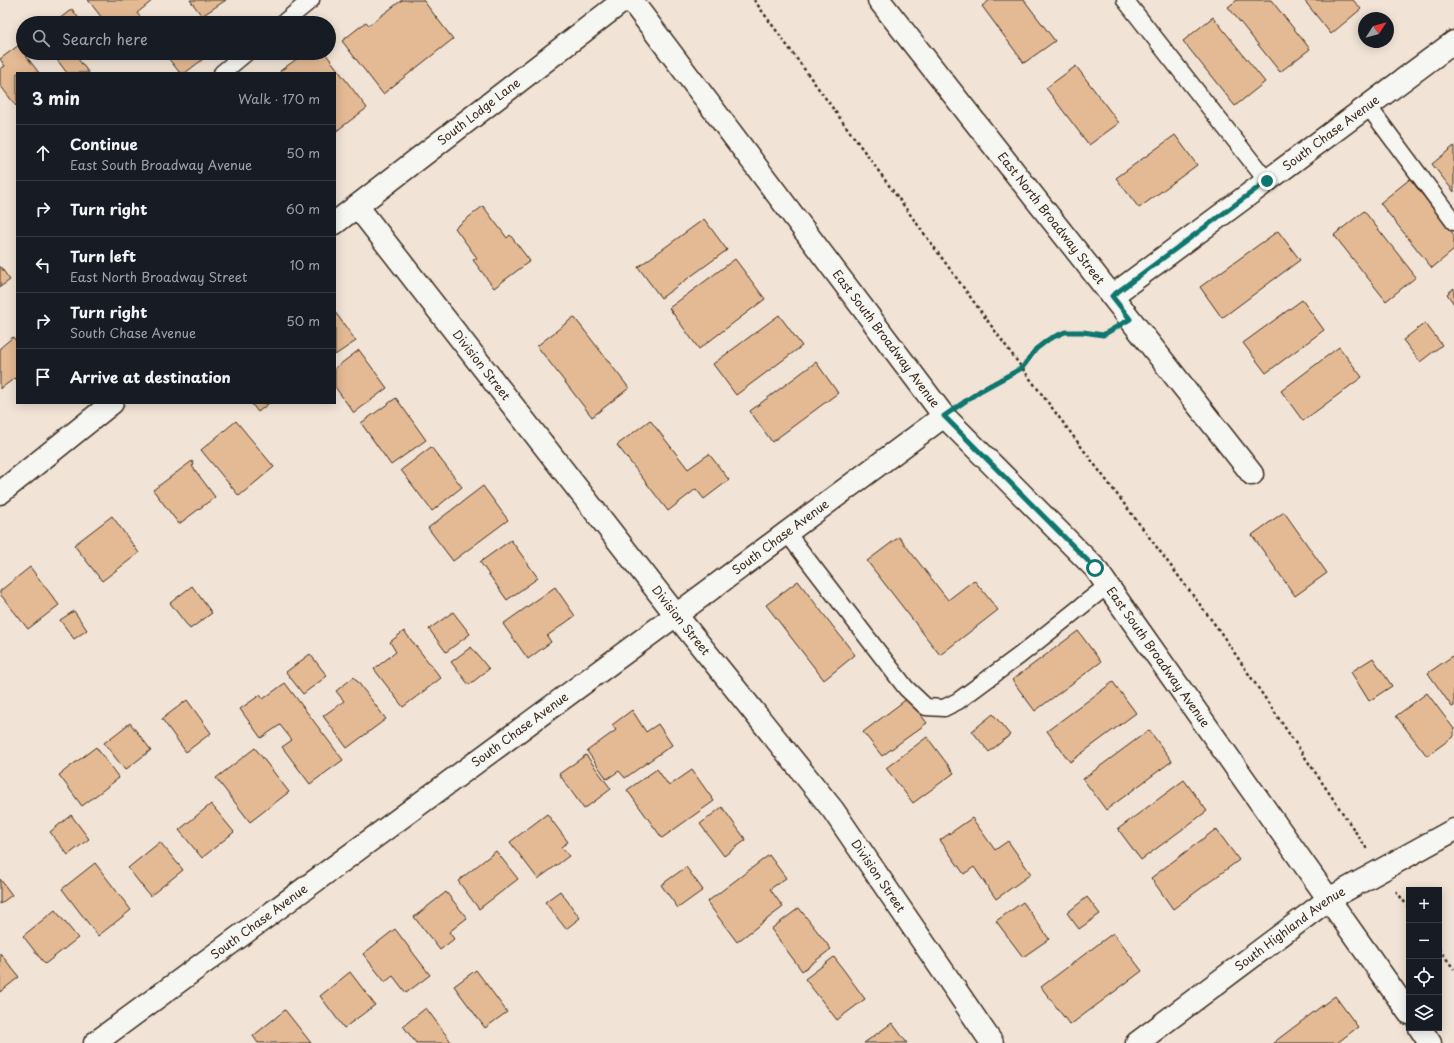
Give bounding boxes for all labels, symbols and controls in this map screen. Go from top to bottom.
north arrow [1358,12,1394,48]
search box [16,16,336,60]
icon: search [30,27,52,49]
text: Search here [62,27,148,50]
street label: South Lodge Lane [433,73,524,149]
text: 3 min [32,85,80,111]
text: Walk · 170 m [238,89,320,108]
street label: South Chase Avenue [1278,90,1383,174]
text: Continue [70,132,138,155]
icon: ahead [32,142,54,164]
text: 50 m [286,143,320,162]
street label: East North Broadway Street [994,148,1110,288]
text: East South Broadway Avenue [70,155,252,174]
route end [1258,172,1276,190]
text: Turn right [70,197,147,220]
icon: right [32,198,54,220]
text: 60 m [286,199,320,218]
text: Turn left [70,244,136,267]
icon: left [32,254,54,276]
text: 10 m [290,255,320,274]
street label: East South Broadway Avenue [829,266,945,411]
text: East North Broadway Street [70,267,247,286]
text: Turn right [70,300,147,323]
icon: right [32,310,54,332]
text: 50 m [286,311,320,330]
text: South Chase Avenue [70,323,196,342]
street label: Division Street [449,326,515,404]
text: Arrive at destination [70,365,231,388]
icon: arrive [32,366,54,388]
street label: South Chase Avenue [728,494,833,578]
route start [1086,559,1104,577]
street label: Division Street [648,581,715,659]
street label: East South Broadway Avenue [1103,583,1215,731]
street label: South Chase Avenue [467,687,572,771]
street label: Division Street [848,835,910,916]
street label: South Chase Avenue [206,879,311,963]
street label: South Highland Avenue [1231,882,1349,975]
map controls [1406,887,1442,1031]
button: + [1406,887,1442,923]
button: − [1406,923,1442,959]
button: locate [1406,959,1442,995]
button: layers [1406,995,1442,1031]

